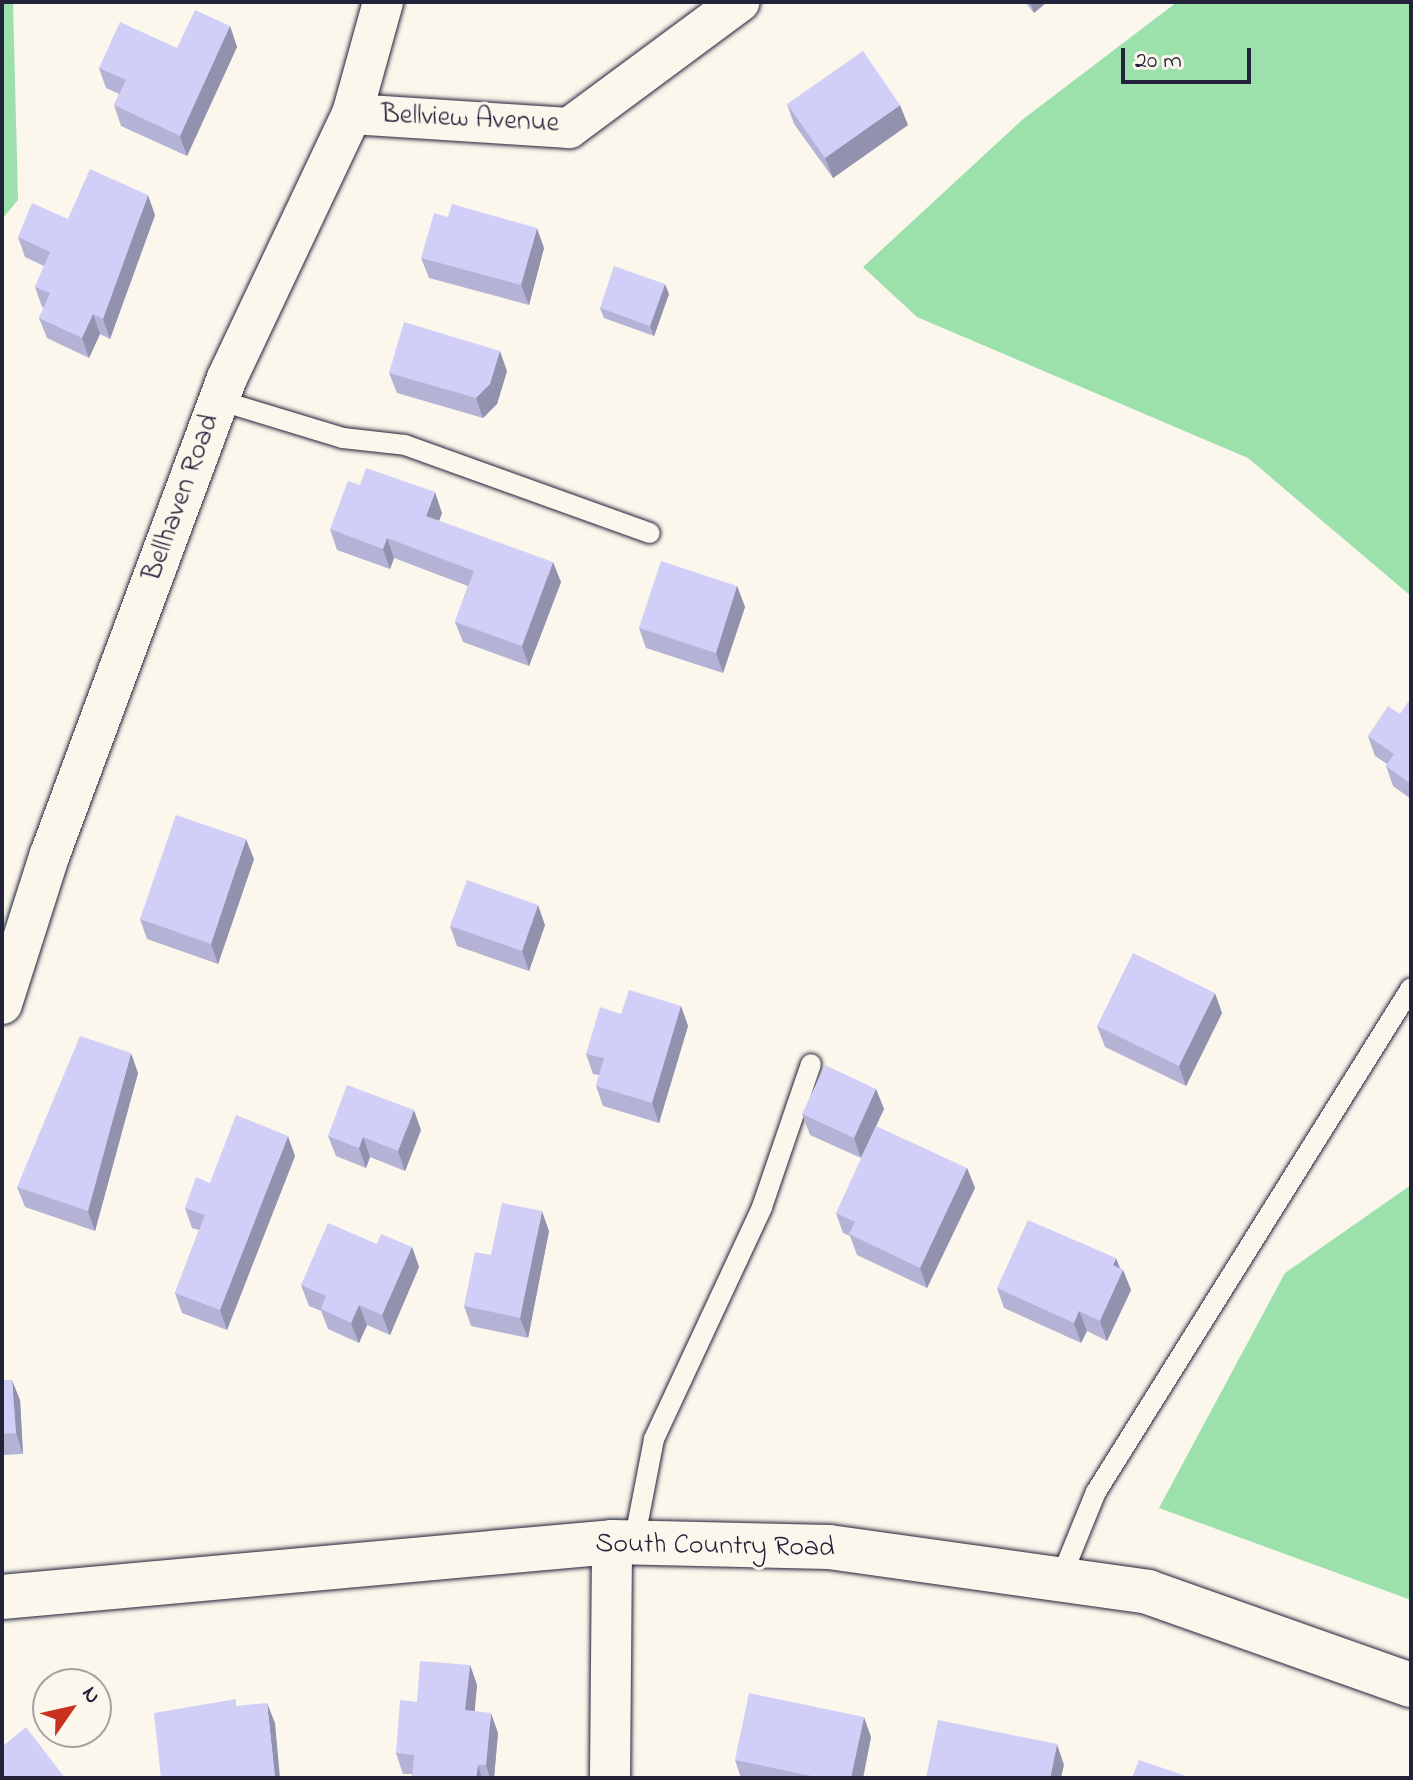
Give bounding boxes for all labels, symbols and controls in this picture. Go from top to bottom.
scale bar [1125,32,1255,82]
text: 20 m [1135,44,1182,79]
street label: Bellview Avenue [380,99,560,141]
street label: Bellhaven Road [136,410,228,586]
street label: South Country Road [595,1528,835,1566]
north arrow [32,1668,112,1748]
text: N [73,1681,108,1711]

